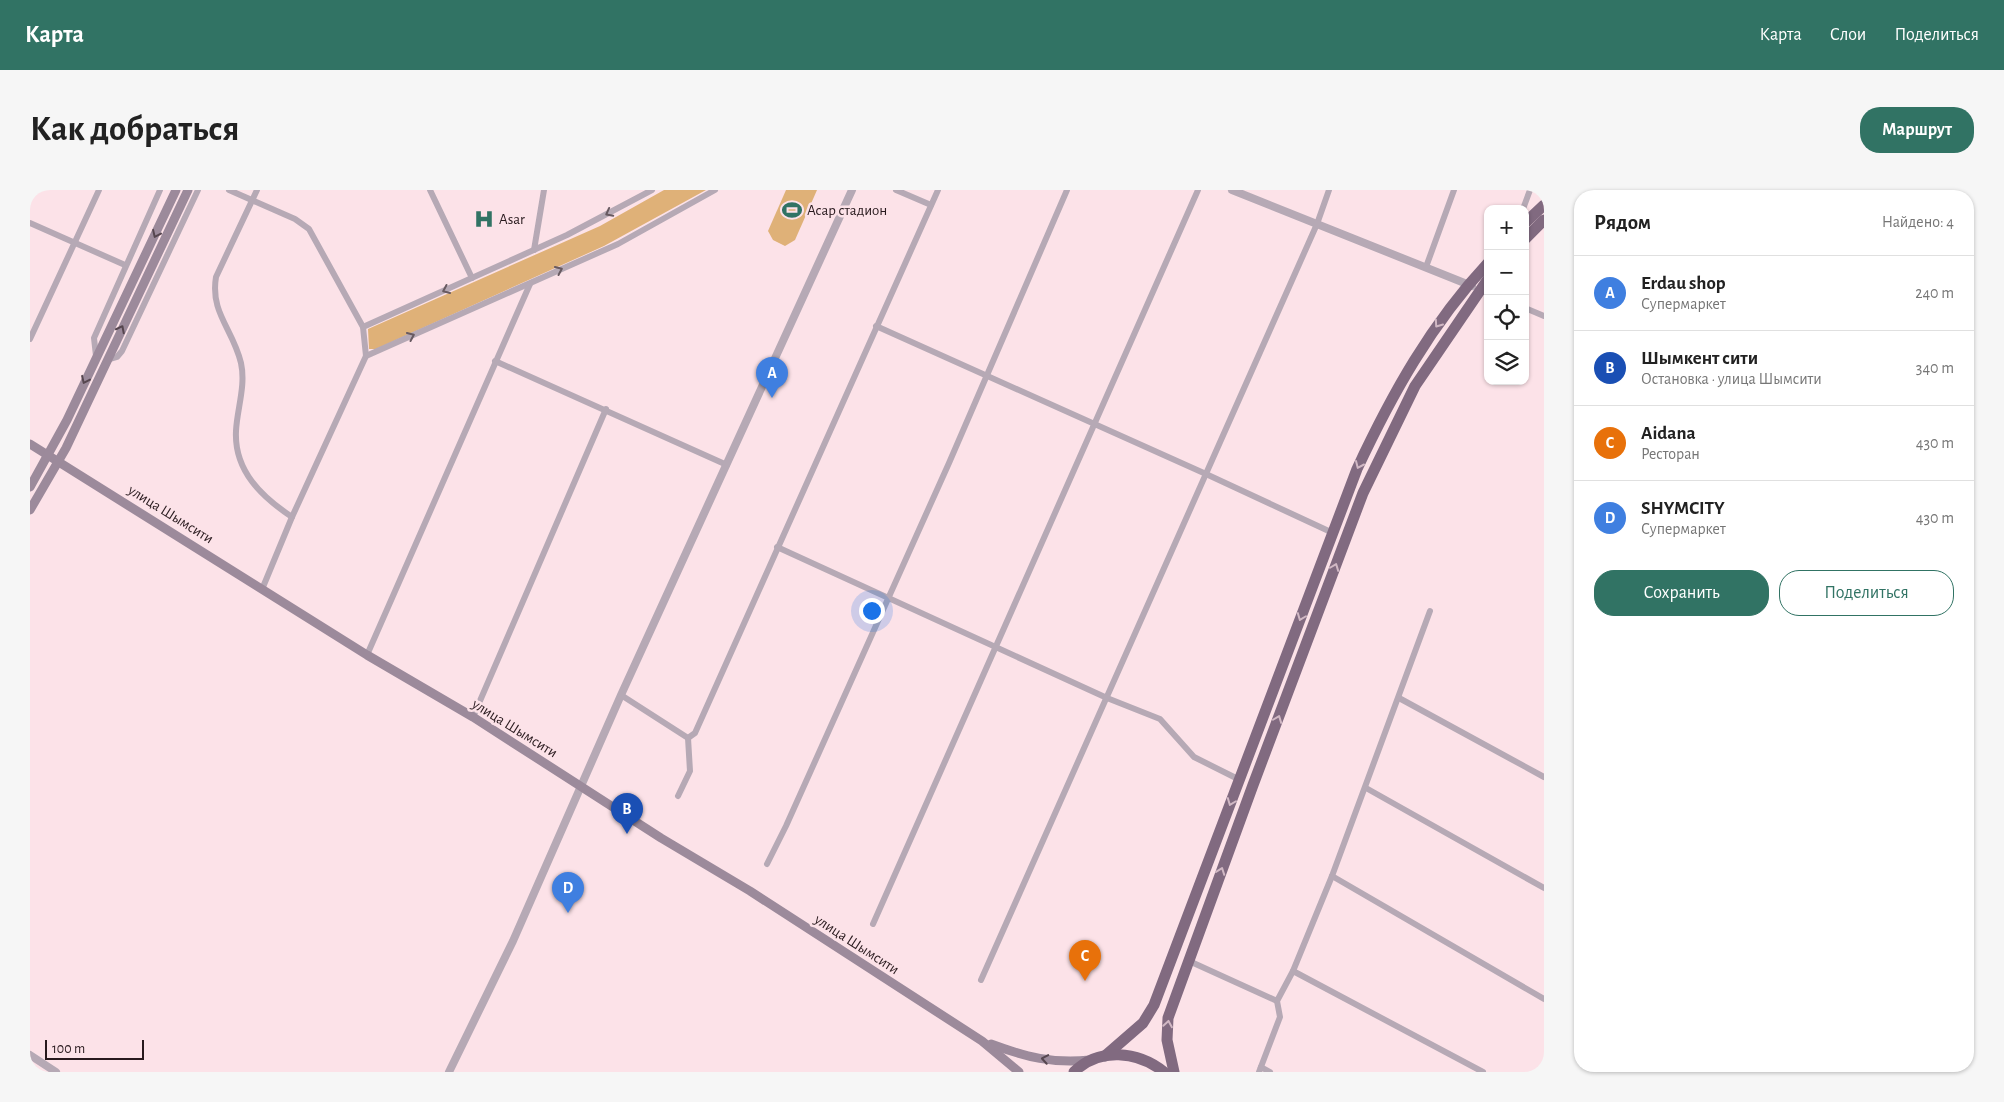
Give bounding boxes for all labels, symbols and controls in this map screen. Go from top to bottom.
text: Карта [25,23,84,47]
text: Карта [1760,26,1802,44]
text: Слои [1830,26,1866,44]
text: Поделиться [1894,26,1979,44]
button: Маршрут [1860,107,1974,153]
text: Как добраться [30,112,239,147]
sports icon: Асар стадион [781,199,803,221]
place label: Асар стадион [807,203,887,218]
map controls [1484,205,1529,385]
button: + [1484,205,1529,250]
one-way arrow [605,207,614,217]
hospital icon: Asar [473,208,495,230]
place label: Asar [499,212,525,227]
text: Рядом [1594,212,1651,233]
text: Найдено: 4 [1882,214,1954,230]
one-way arrow [151,229,162,238]
button: − [1484,250,1529,295]
one-way arrow [554,266,563,277]
text: Erdau shop [1641,274,1726,293]
one-way arrow [442,283,451,294]
text: A [1605,285,1615,301]
text: 240 m [1915,285,1954,301]
button: locate [1484,295,1529,340]
text: Супермаркет [1641,296,1726,312]
one-way arrow [1435,318,1444,327]
one-way arrow [115,326,125,335]
one-way arrow [406,332,415,343]
button: layers [1484,340,1529,385]
text: Шымкент сити [1641,349,1758,368]
pin: A [756,357,788,398]
text: B [1605,360,1615,376]
text: 340 m [1916,360,1954,376]
text: Остановка · улица Шымсити [1641,371,1822,387]
one-way arrow [81,375,91,384]
text: Aidana [1641,424,1696,443]
text: C [1606,435,1614,451]
text: 430 m [1916,435,1954,451]
text: Ресторан [1641,446,1700,462]
one-way arrow [1355,460,1366,469]
street label: улица Шымсити [125,482,216,547]
text: SHYMCITY [1641,499,1725,518]
text: D [1605,510,1615,526]
text: 430 m [1916,510,1954,526]
text: Супермаркет [1641,521,1726,537]
one-way arrow [1329,563,1339,571]
button: Сохранить [1594,570,1769,616]
button: Поделиться [1779,570,1954,616]
your location [859,598,885,624]
one-way arrow [1297,612,1307,621]
street label: улица Шымсити [469,696,560,761]
one-way arrow [1272,715,1282,723]
pin: B [611,793,643,834]
one-way arrow [1227,797,1237,805]
one-way arrow [1215,867,1225,876]
pin: D [552,872,584,913]
street label: улица Шымсити [811,911,902,977]
pin: C [1069,940,1101,981]
one-way arrow [1162,1020,1173,1028]
scale bar [45,1037,144,1060]
text: 100 m [52,1042,85,1056]
one-way arrow [1041,1055,1049,1065]

